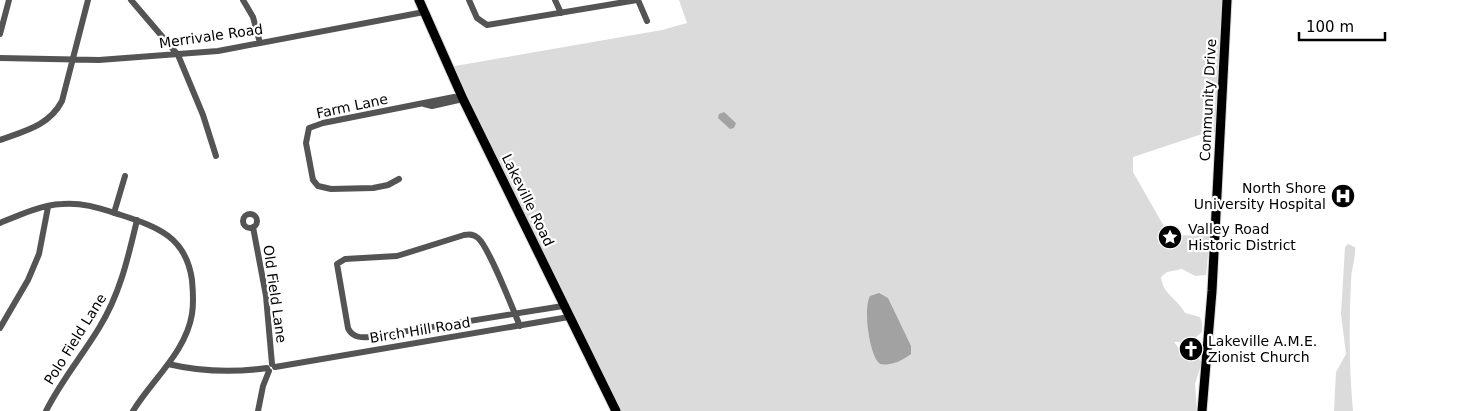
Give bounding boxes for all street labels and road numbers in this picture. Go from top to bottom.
street label: Merrivale Road [158,21,264,51]
street label: Community Drive [1197,38,1219,162]
street label: Farm Lane [315,91,389,121]
street label: Lakeville Road [499,151,557,249]
street label: Old Field Lane [260,244,290,344]
street label: Polo Field Lane [41,291,109,387]
street label: Birch Hill Road [368,314,472,346]

